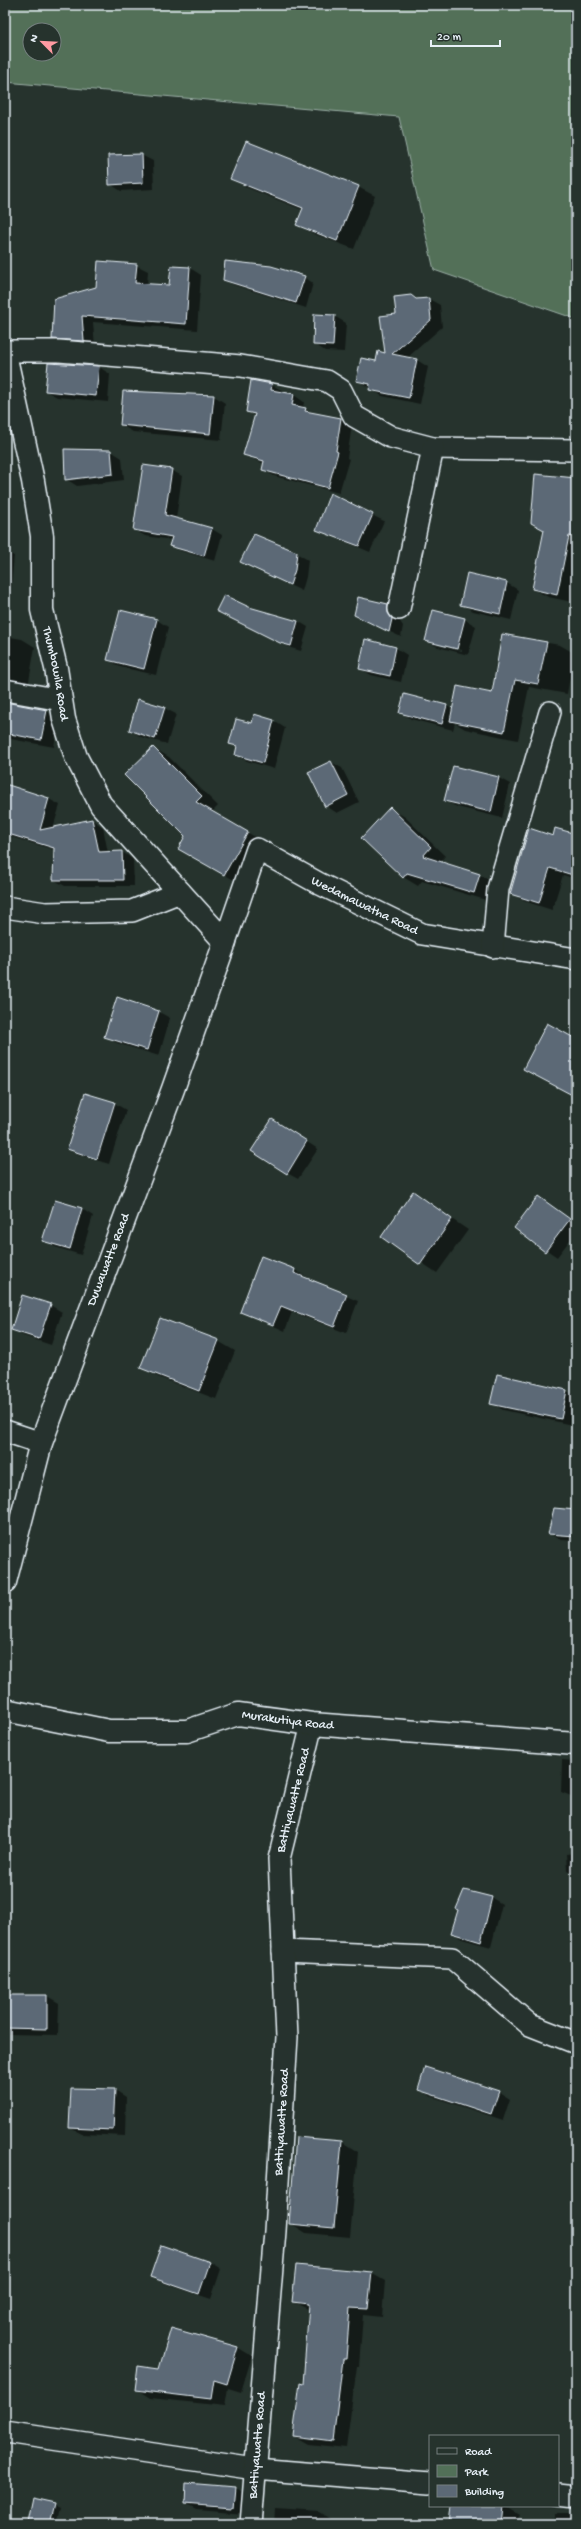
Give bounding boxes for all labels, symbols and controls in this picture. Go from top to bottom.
north arrow [22,22,62,62]
scale bar [431,22,500,48]
text: 20 m [437,31,462,45]
text: N [28,33,42,44]
street label: Thumbowila Road [39,624,72,723]
street label: Wedamawatha Road [308,873,422,939]
street label: Duwawatte Road [84,1210,134,1309]
street label: Murakutiya Road [241,1707,335,1733]
street label: Battiyawatte Road [273,1745,314,1855]
street label: Battiyawatte Road [271,2067,293,2177]
street label: Battiyawatte Road [246,2390,269,2500]
legend [429,2435,559,2507]
text: Road [465,2446,492,2460]
text: Park [464,2466,490,2480]
text: Building [464,2486,504,2500]

